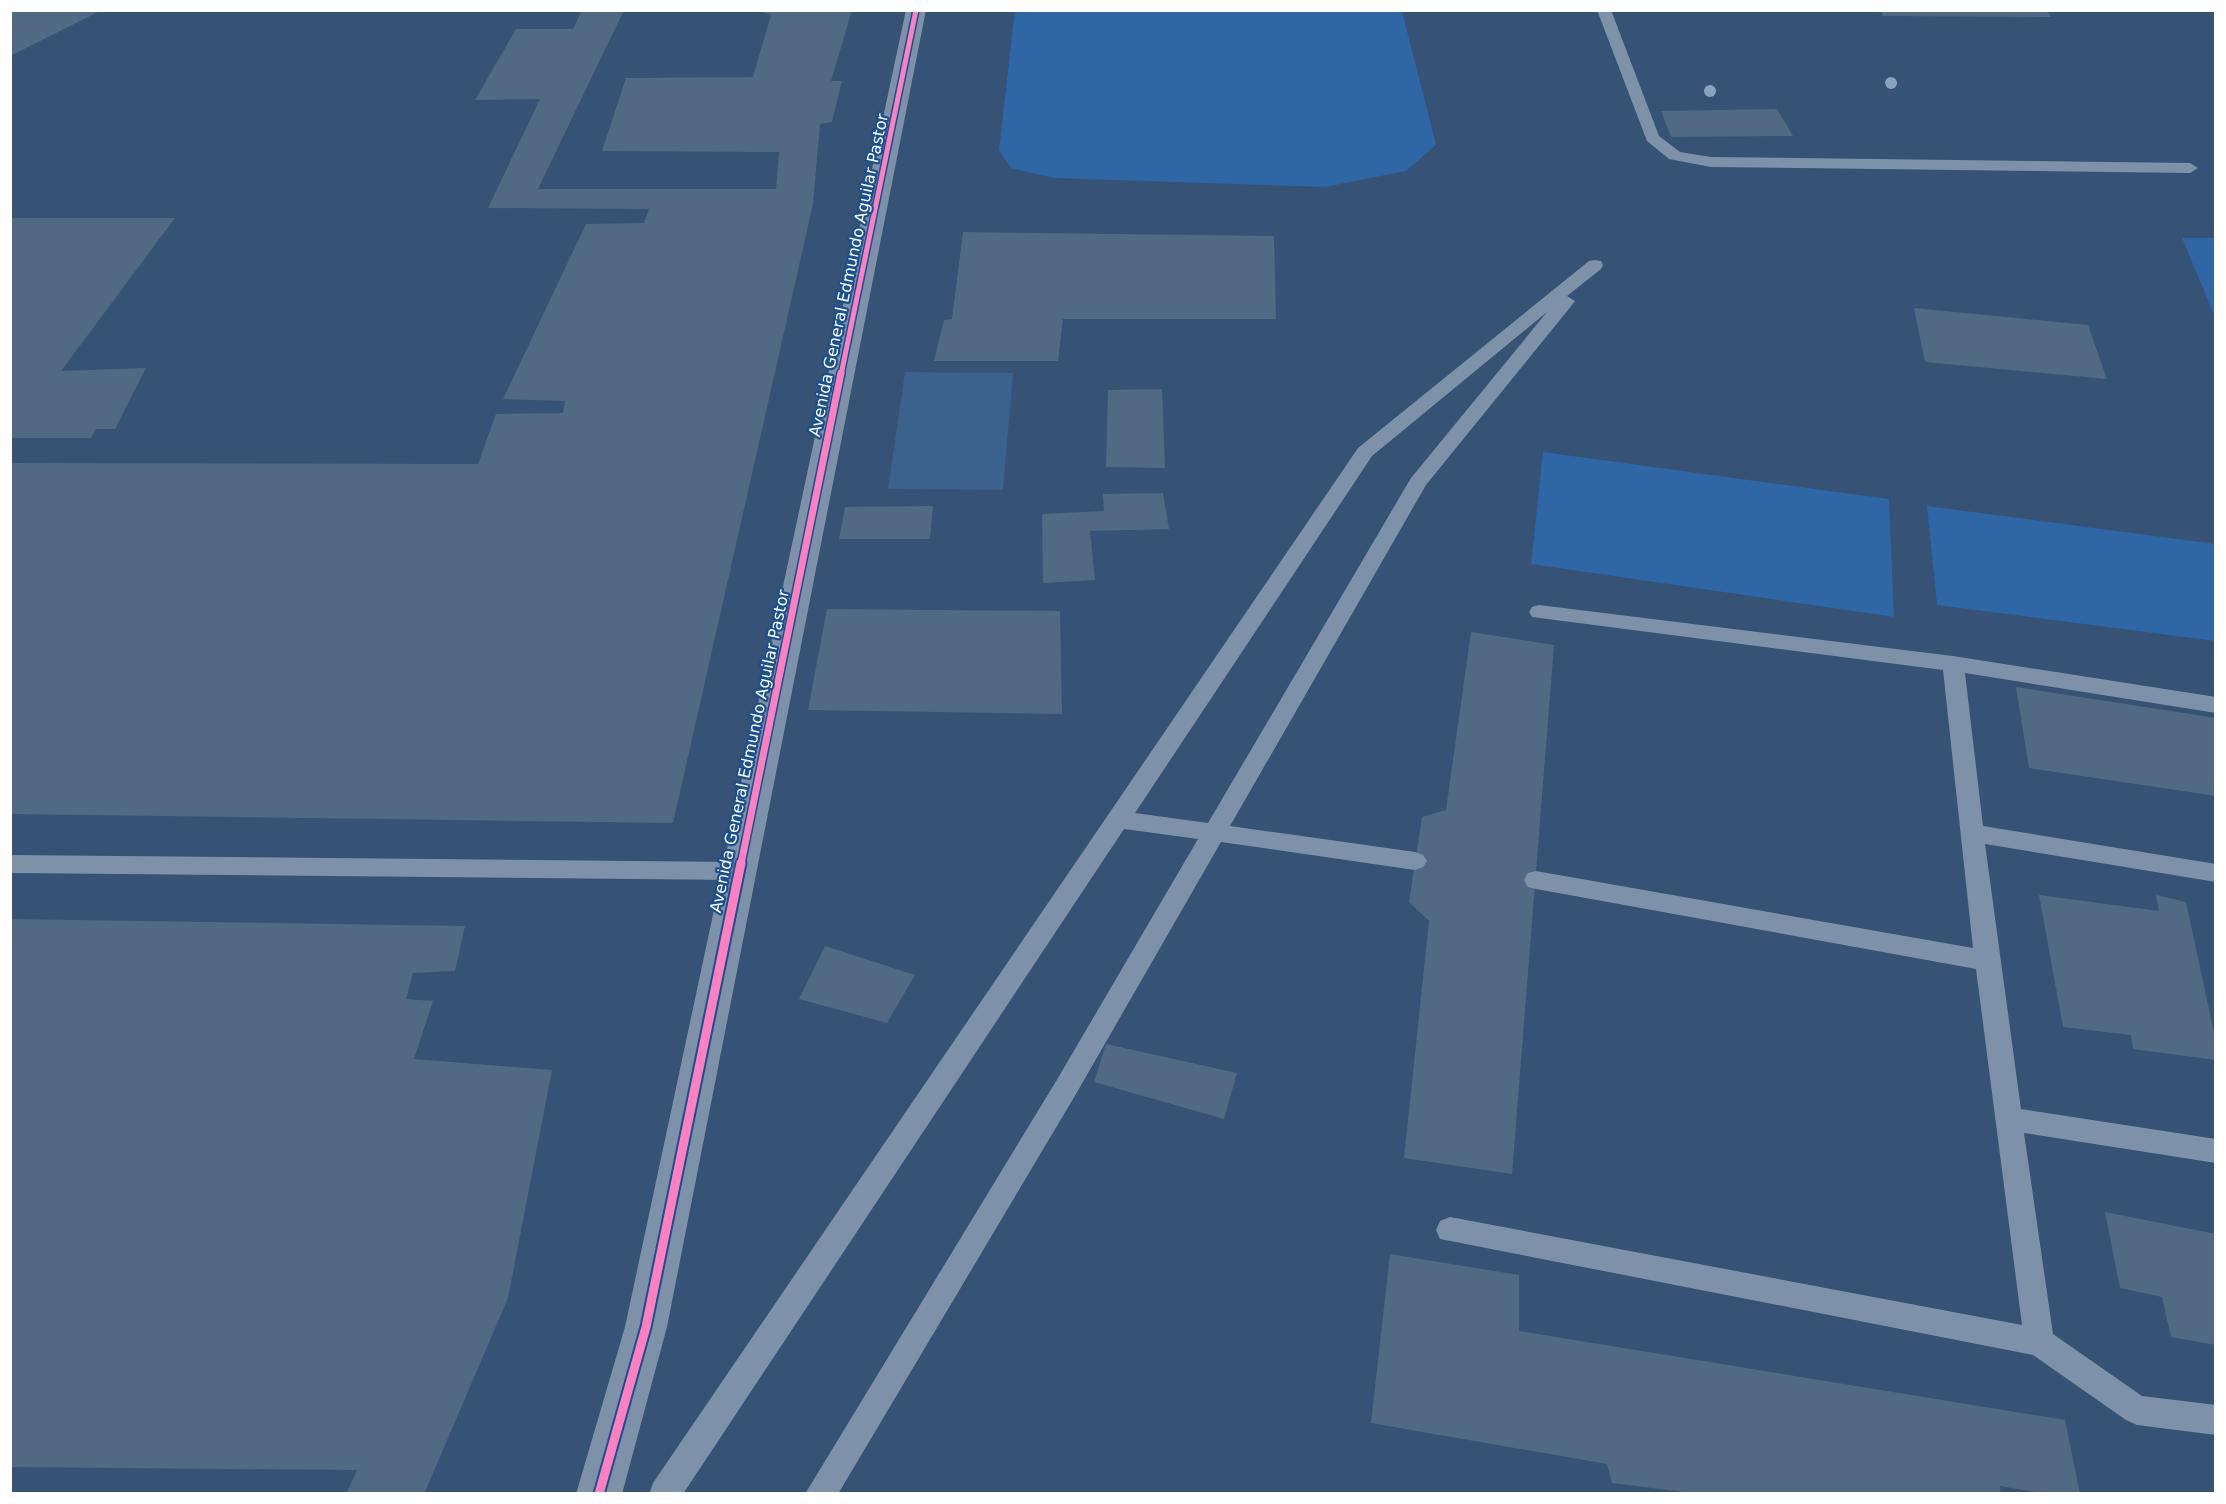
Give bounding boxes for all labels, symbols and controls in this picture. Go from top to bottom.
street label: Avenida General Edmundo Aguilar Pastor [805,112,892,438]
street label: Avenida General Edmundo Aguilar Pastor [706,588,793,914]

